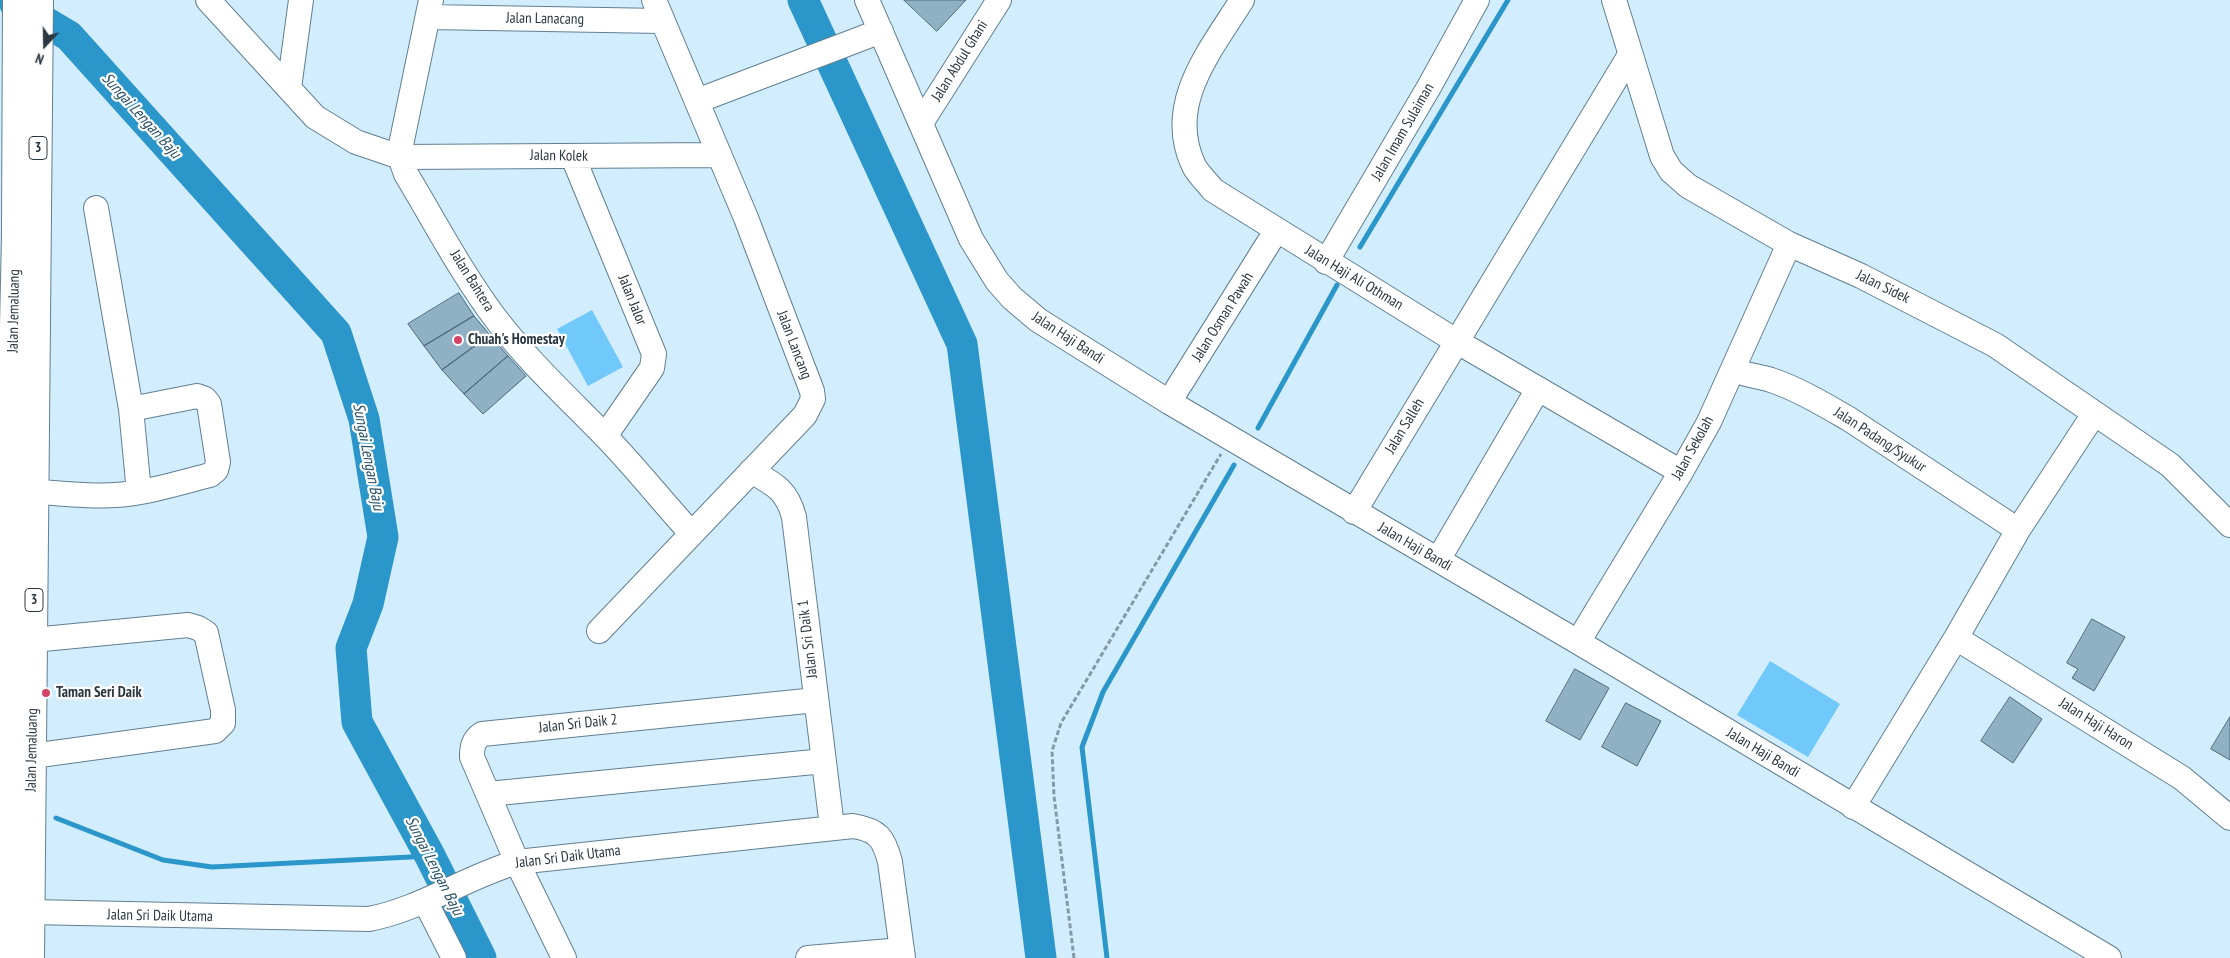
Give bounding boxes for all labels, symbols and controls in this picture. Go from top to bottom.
street label: Jalan Lanacang [506,9,584,29]
street label: Jalan Abdul Ghani [928,17,992,105]
north arrow [20,20,70,70]
text: N [33,49,46,69]
water label: Sungai Lengan Baju [98,69,184,163]
street label: Jalan Imam Sulaiman [1368,80,1438,184]
road number: 3 [29,136,47,160]
street label: Jalan Kolek [530,146,588,166]
street label: Jalan Haji Ali Othman [1302,242,1406,314]
street label: Jalan Bahtera [446,247,498,315]
street label: Jalan Sidek [1853,266,1913,308]
street label: Jalan Jemaluang [4,269,24,353]
street label: Jalan Osman Pawah [1188,269,1258,365]
street label: Jalan Jalor [614,272,650,328]
street label: Jalan Lancang [773,308,815,382]
street label: Jalan Haji Bandi [1029,308,1107,368]
place label: Chuah's Homestay [468,331,565,349]
marker: Chuah's Homestay [452,334,464,346]
street label: Jalan Salleh [1382,395,1428,457]
water label: Sungai Lengan Baju [348,402,388,512]
street label: Jalan Padang/Syukur [1831,404,1929,476]
street label: Jalan Sekolah [1668,413,1718,483]
street label: Jalan Haji Bandi [1375,519,1455,575]
road number: 3 [25,588,43,612]
street label: Jalan Sri Daik 1 [794,599,822,679]
place label: Taman Seri Daik [56,684,142,702]
marker: Taman Seri Daik [40,687,52,699]
street label: Jalan Haji Haron [2056,694,2136,754]
street label: Jalan Jemaluang [22,708,42,792]
street label: Jalan Sri Daik 2 [538,711,618,737]
street label: Jalan Haji Bandi [1723,724,1803,782]
water label: Sungai Lengan Baju [401,813,467,919]
street label: Jalan Sri Daik Utama [514,842,622,872]
street label: Jalan Sri Daik Utama [107,906,213,926]

